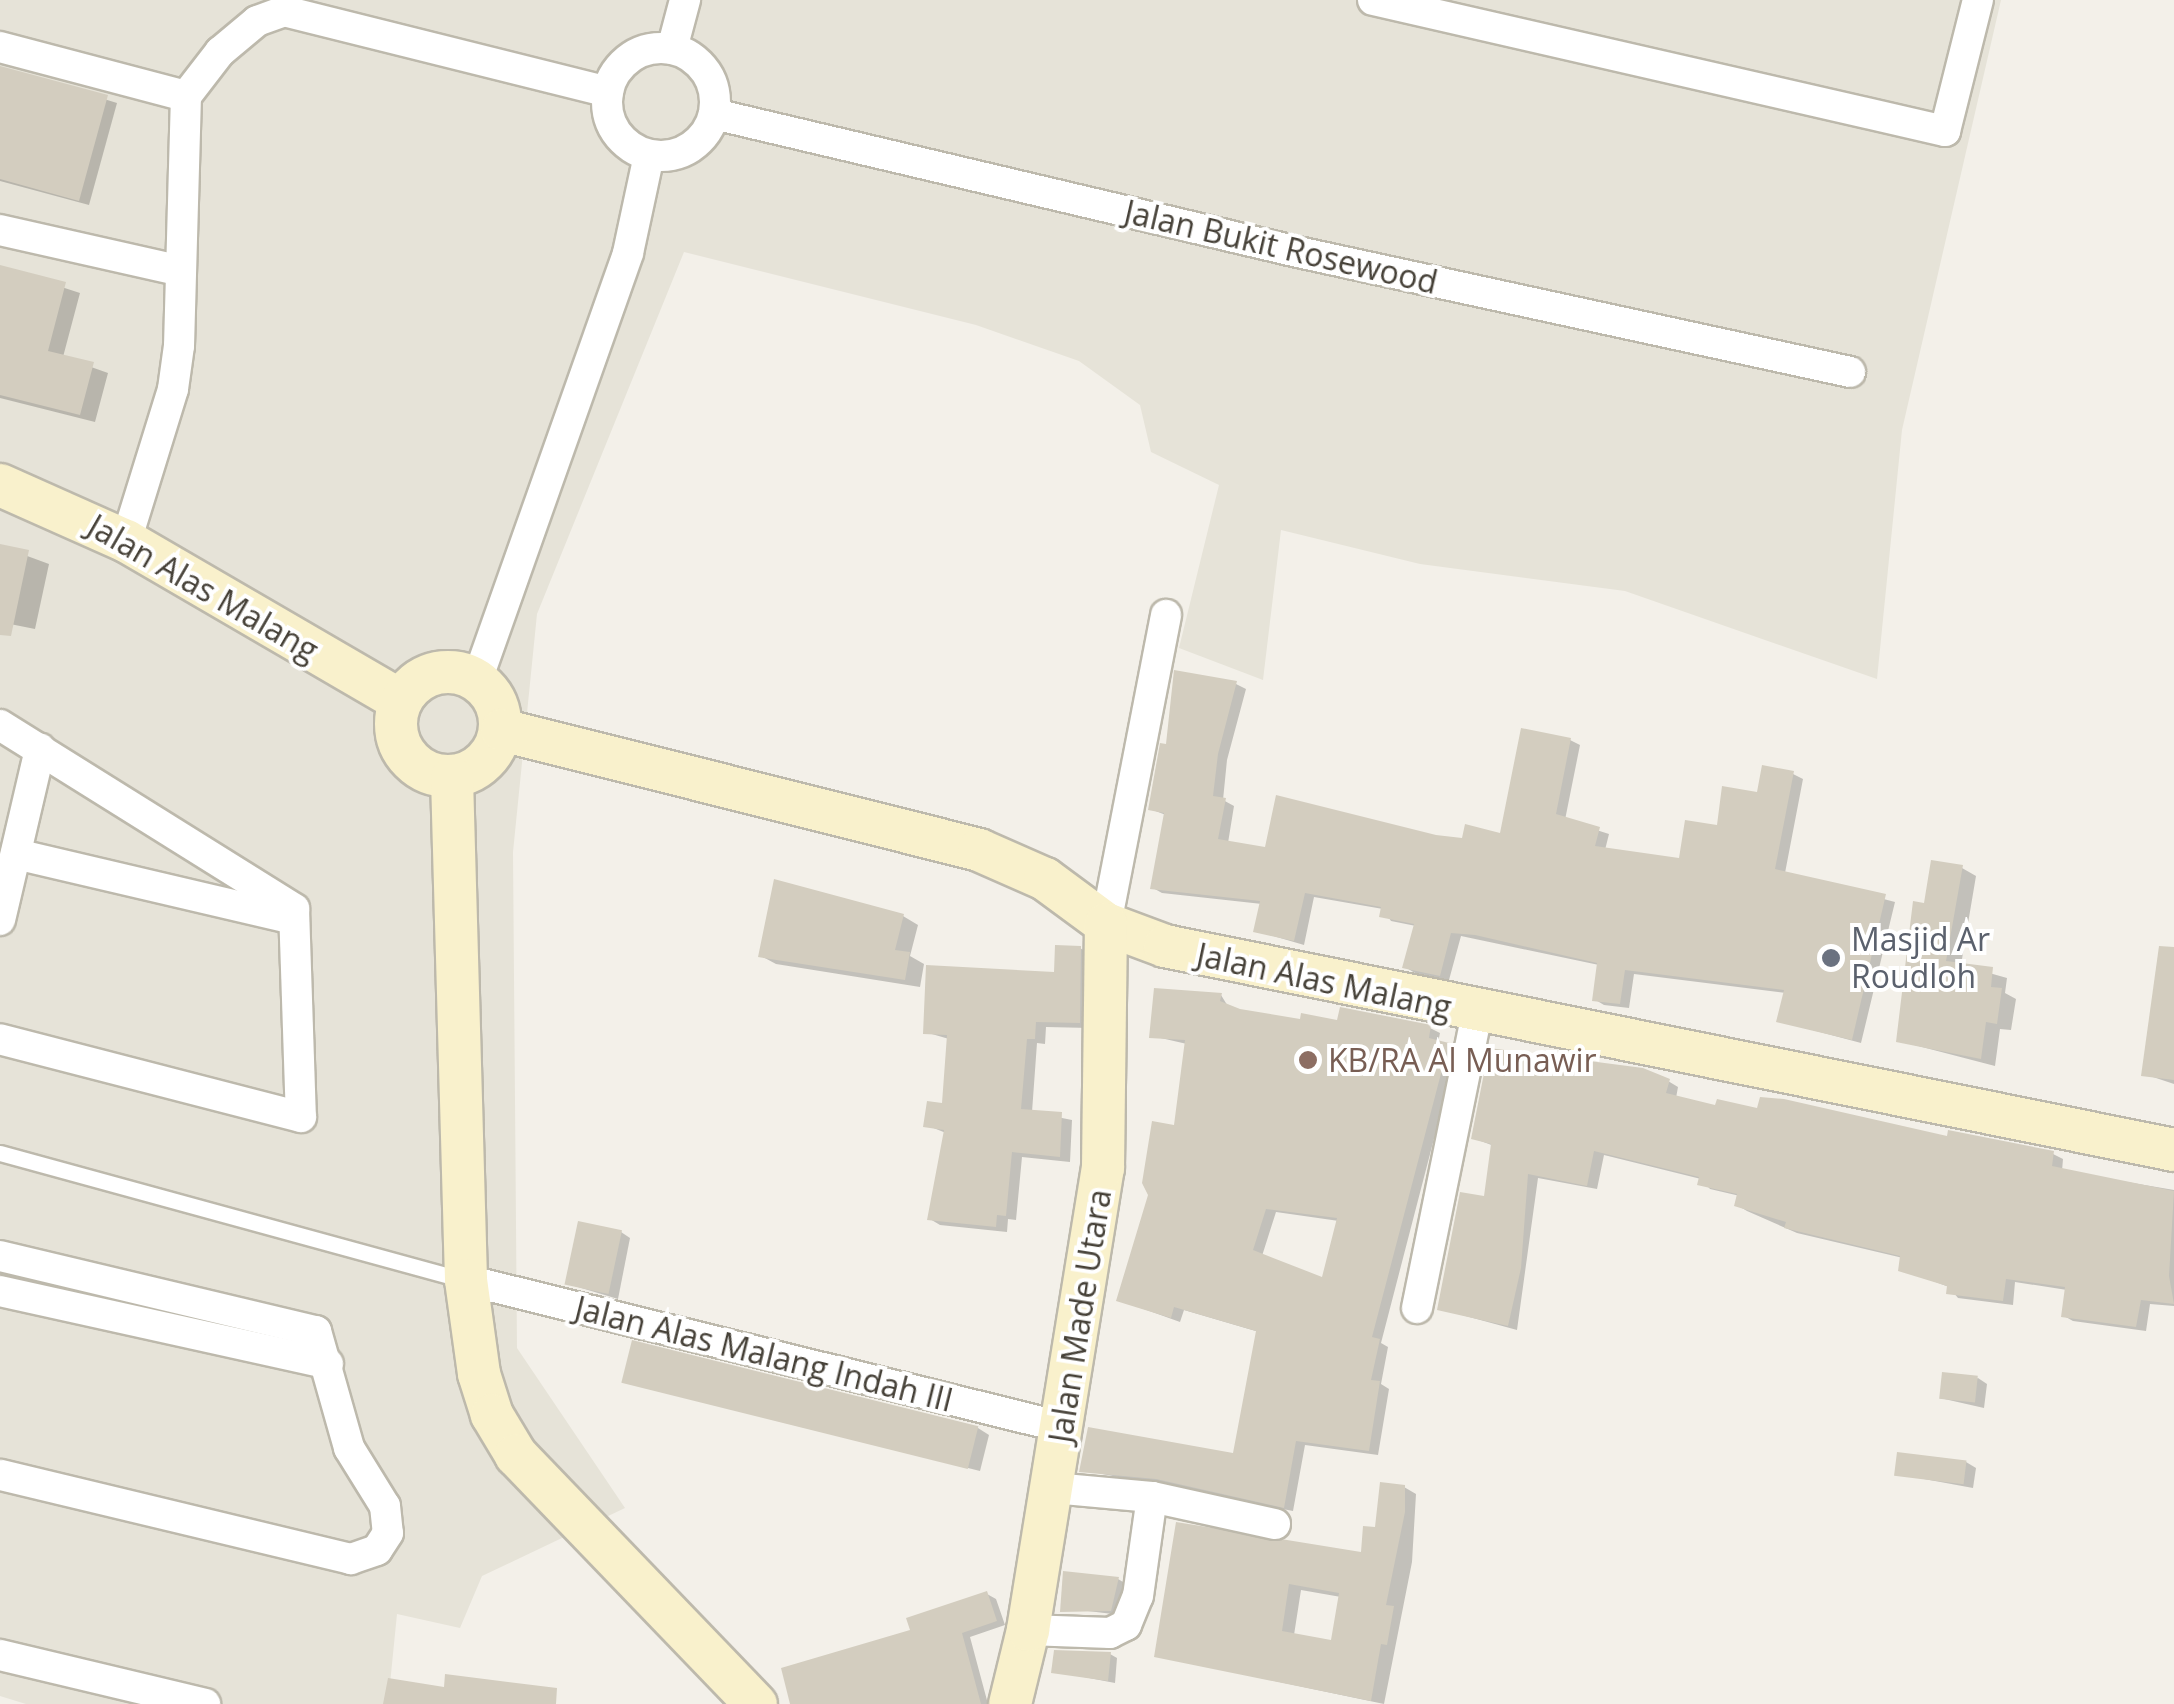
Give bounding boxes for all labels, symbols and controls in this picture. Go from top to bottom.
street label: Jalan Bukit Rosewood [1121,192,1441,302]
street label: Jalan Alas Malang [81,507,325,669]
place label: Masjid Ar Roudloh [1851,921,1990,996]
street label: Jalan Alas Malang [1193,935,1455,1027]
marker: Masjid Ar Roudloh [1820,947,1842,969]
place label: KB/RA Al Munawir [1328,1041,1597,1079]
marker: KB/RA Al Munawir [1297,1049,1319,1071]
street label: Jalan Made Utara [1041,1187,1119,1445]
street label: Jalan Alas Malang Indah III [571,1288,957,1420]

